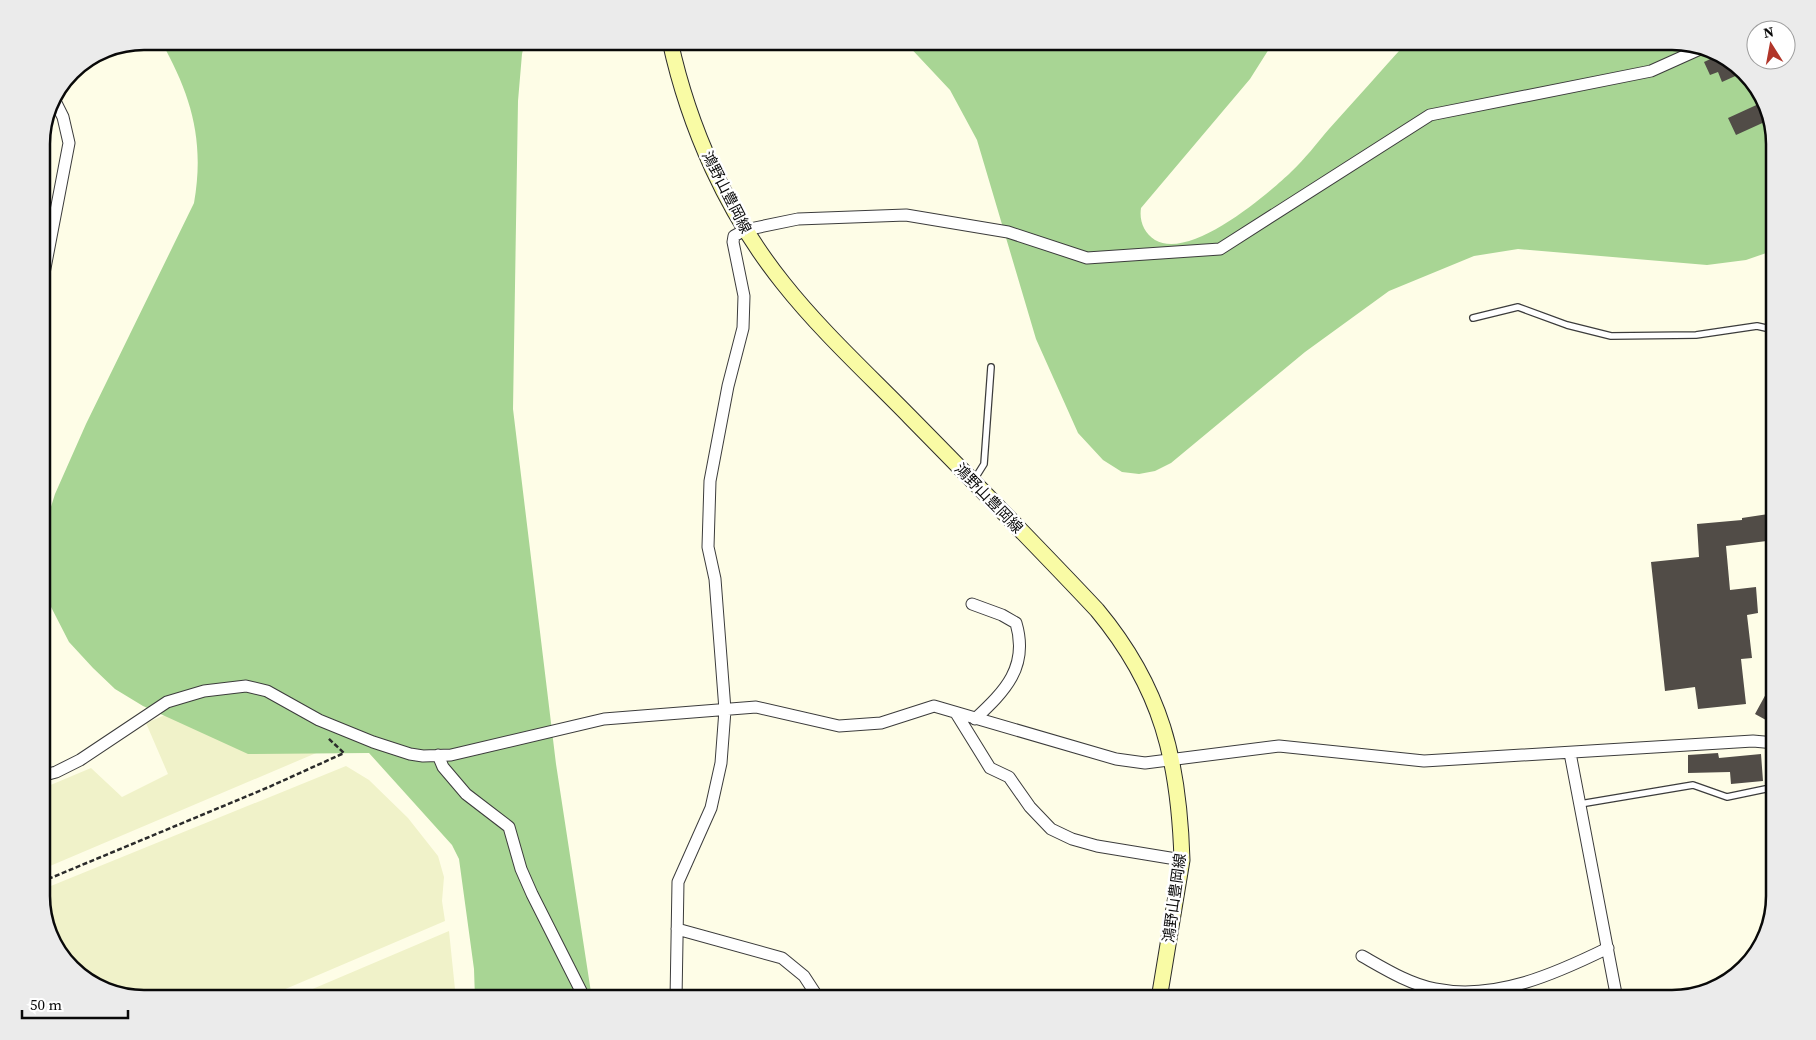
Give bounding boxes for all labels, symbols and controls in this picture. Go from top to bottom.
north arrow [1746,20,1796,70]
text: N [1762,21,1775,43]
street label: 鴻野山豊岡線 [697,147,757,237]
street label: 鴻野山豊岡線 [950,458,1028,538]
street label: 鴻野山豊岡線 [1157,852,1191,944]
scale bar [22,988,129,1020]
text: 50 m [30,994,62,1015]

